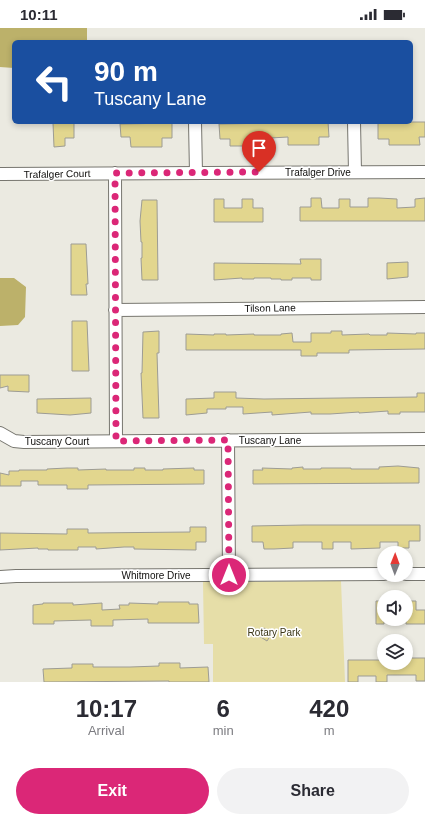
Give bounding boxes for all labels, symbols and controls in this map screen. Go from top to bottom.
text: 10:11 [20,6,58,23]
icon: left [28,56,80,108]
text: 90 m [94,56,158,87]
text: Tuscany Lane [94,89,206,109]
pin [242,131,276,172]
icon: arrive [248,137,270,159]
street label: Trafalger Drive [285,167,351,178]
street label: Trafalger Court [23,168,91,180]
street label: Tilson Lane [244,302,296,314]
street label: Tuscany Lane [239,435,302,446]
street label: Tuscany Court [25,436,90,447]
north arrow [377,546,413,582]
map controls [377,546,413,670]
position arrow [208,554,250,596]
street label: Whitmore Drive [122,570,191,581]
button: sound [377,590,413,626]
park label: Rotary Park [248,627,301,638]
button: layers [377,634,413,670]
text: 10:17 [76,695,137,722]
text: 6 [216,695,230,722]
text: 420 [309,695,349,722]
text: Arrival [88,723,125,738]
text: min [213,723,234,738]
text: m [324,723,335,738]
button: Exit [16,768,209,814]
button: Share [217,768,409,814]

